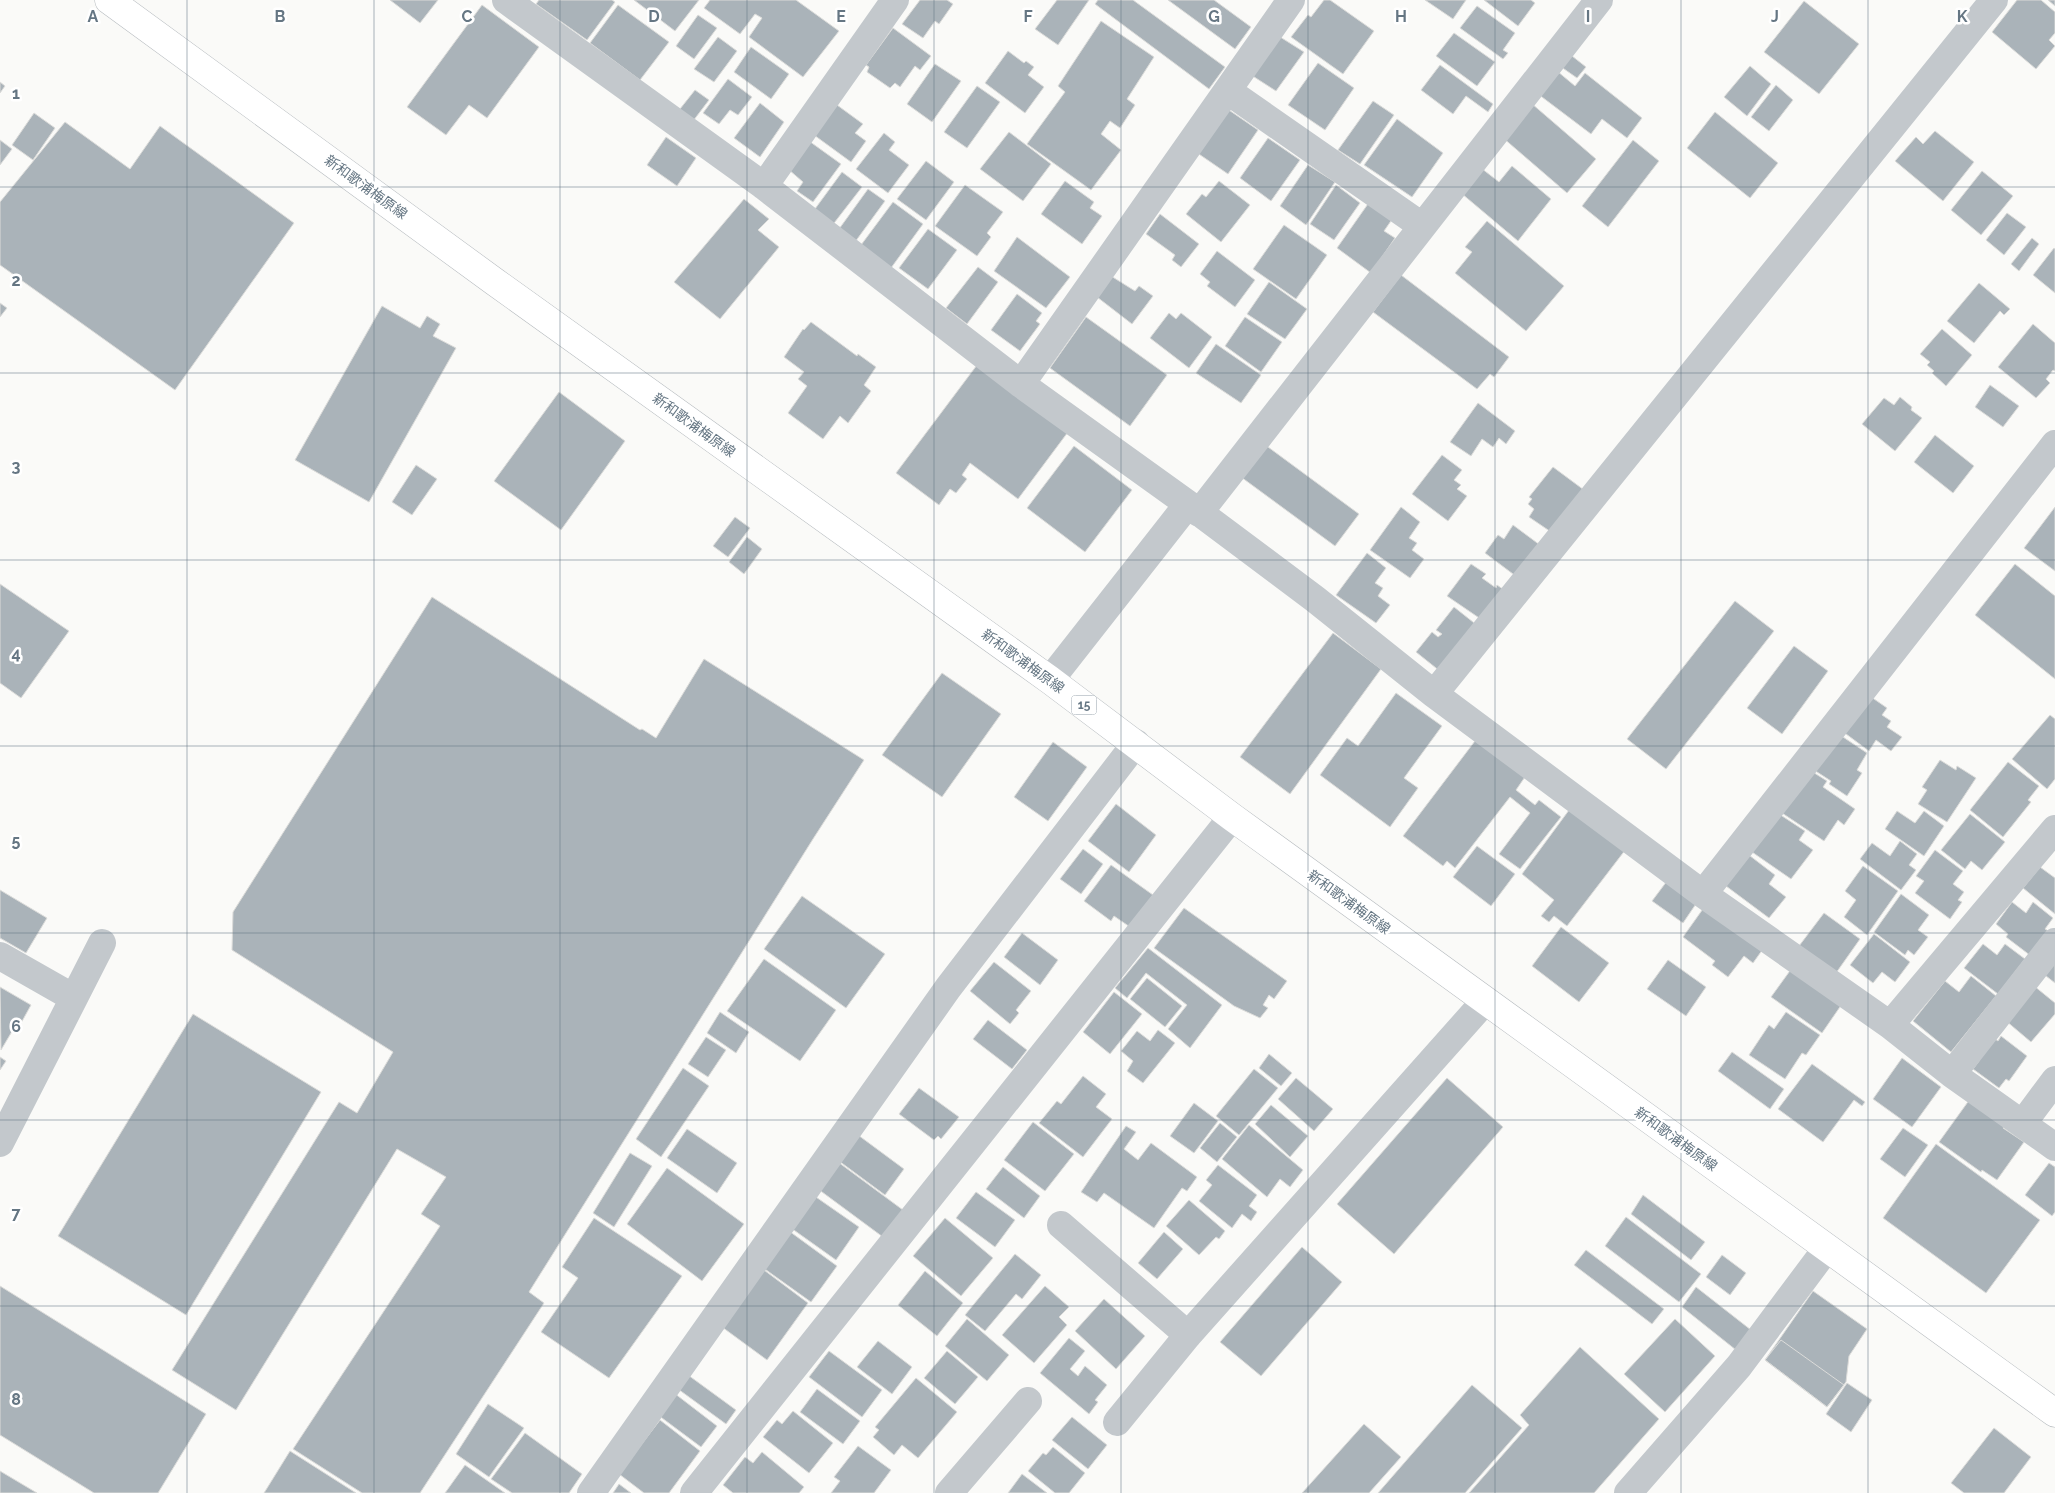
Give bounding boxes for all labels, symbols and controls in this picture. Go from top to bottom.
text: A [88,7,99,26]
text: B [275,7,286,26]
text: C [462,7,473,26]
text: D [648,7,660,26]
text: E [836,7,846,26]
text: F [1023,7,1033,26]
text: G [1208,7,1220,26]
text: H [1395,7,1407,26]
text: I [1586,7,1590,26]
text: J [1771,7,1779,26]
text: K [1957,7,1968,26]
text: 1 [12,84,20,103]
street label: 新和歌浦梅原線 [322,152,410,222]
text: 2 [11,271,21,290]
street label: 新和歌浦梅原線 [650,390,738,460]
text: 3 [12,457,21,476]
street label: 新和歌浦梅原線 [979,626,1067,696]
text: 4 [11,644,21,663]
road number: 15 [1072,696,1096,714]
text: 5 [12,831,21,850]
street label: 新和歌浦梅原線 [1305,867,1393,937]
text: 6 [11,1017,21,1036]
street label: 新和歌浦梅原線 [1632,1104,1720,1174]
text: 7 [12,1204,21,1223]
text: 8 [11,1390,21,1409]

